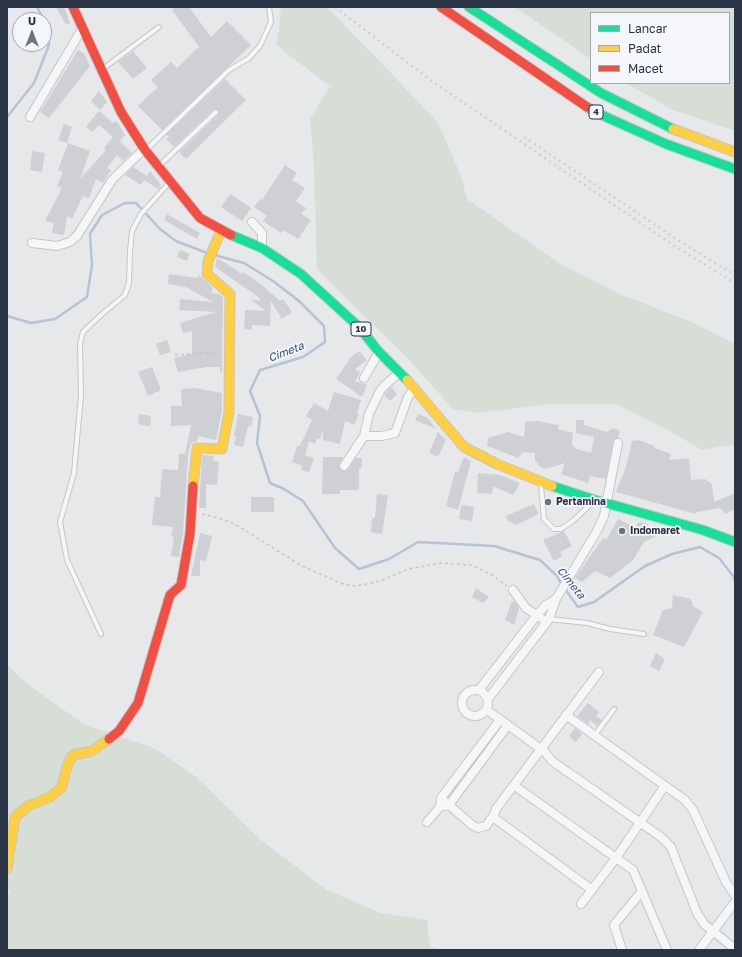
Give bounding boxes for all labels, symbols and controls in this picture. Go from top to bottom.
north arrow [12,12,52,52]
legend [590,12,730,84]
text: U [28,14,36,27]
text: Lancar [628,21,667,36]
text: Padat [628,41,661,56]
text: Macet [628,61,663,76]
road number: 4 [589,105,603,119]
road number: 10 [351,322,371,336]
water label: Cimeta [266,339,306,365]
place label: Pertamina [556,496,606,508]
marker: Pertamina [543,497,553,507]
place label: Indomaret [630,525,680,537]
marker: Indomaret [617,526,627,536]
water label: Cimeta [554,564,588,602]

